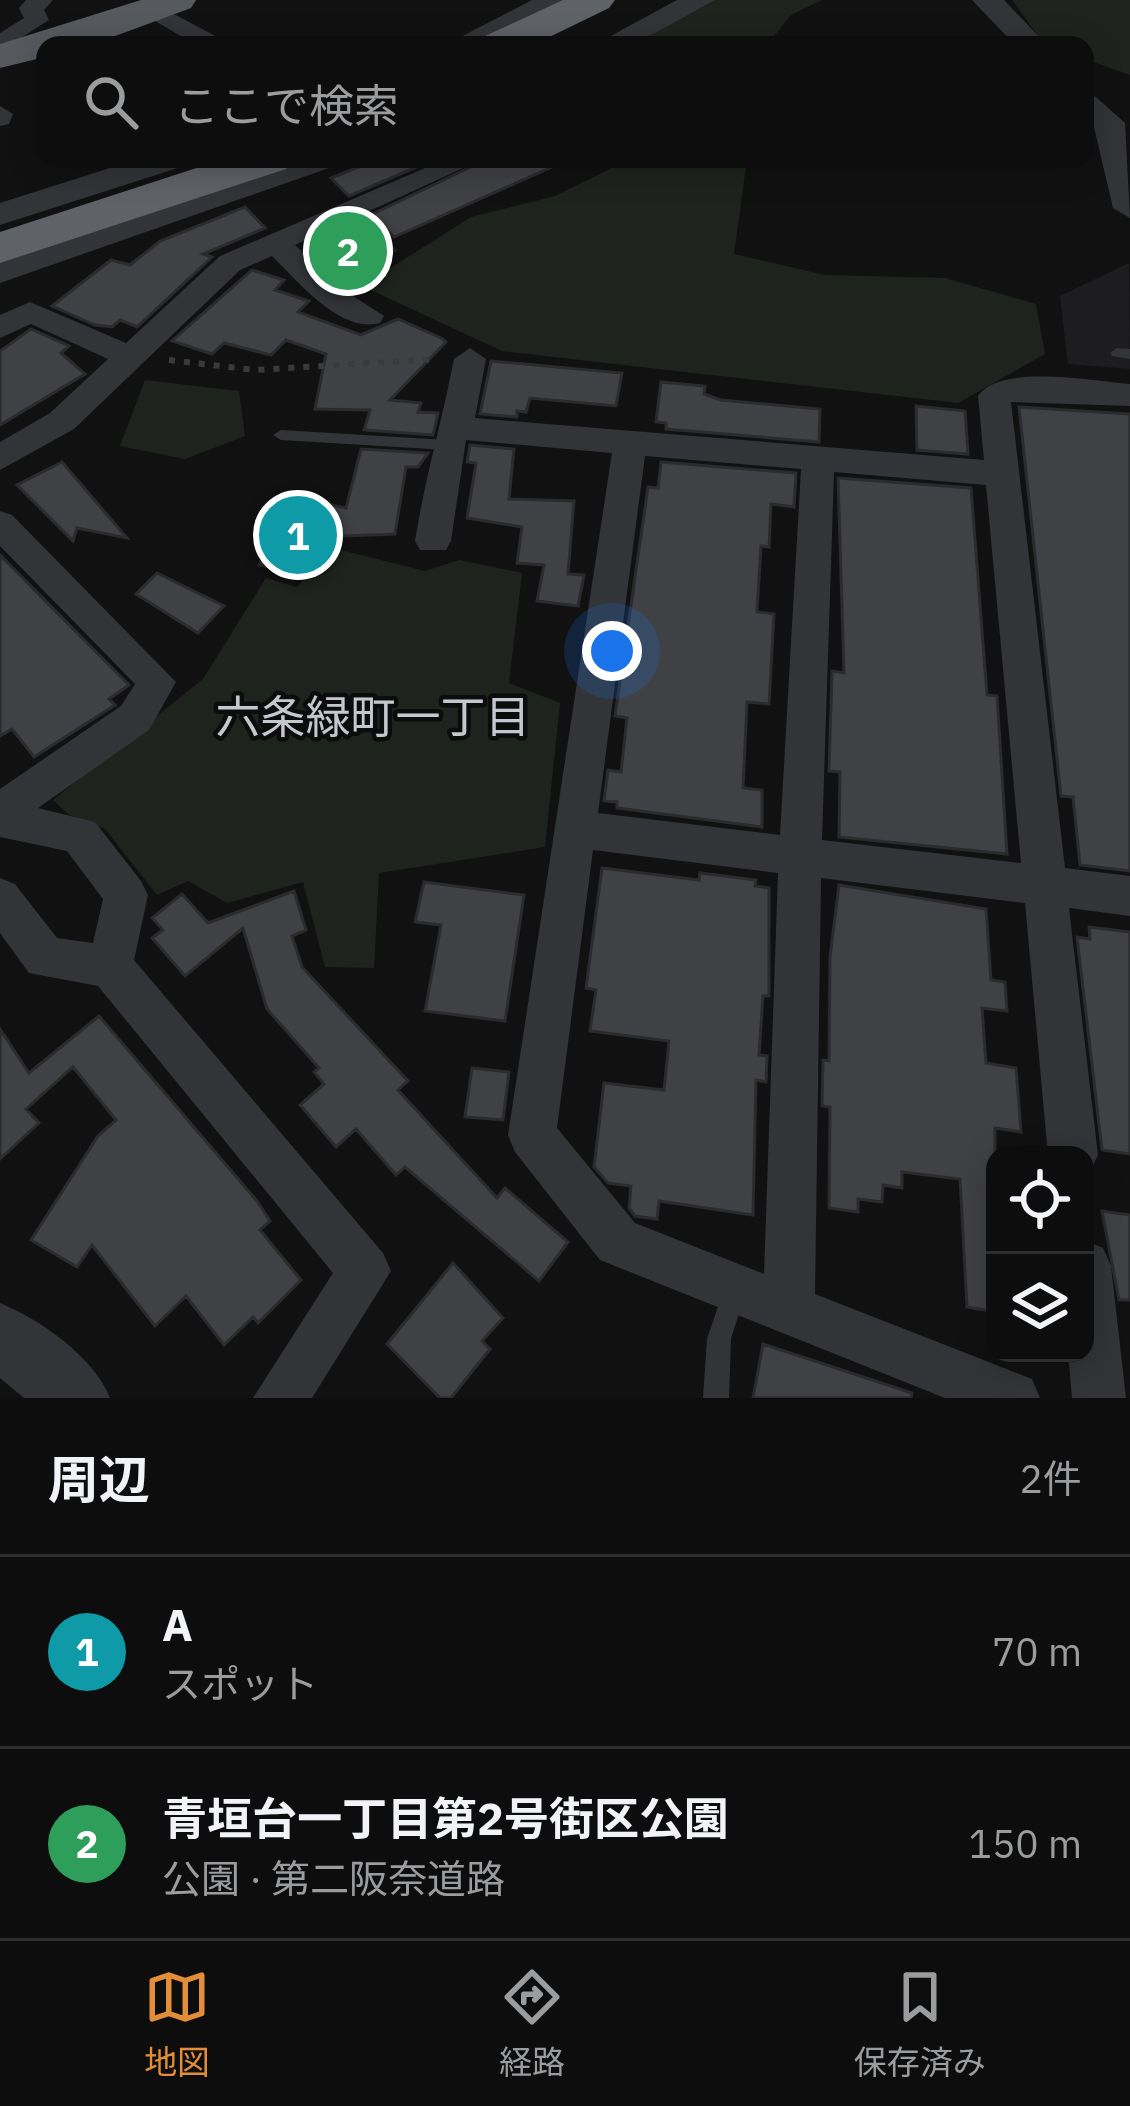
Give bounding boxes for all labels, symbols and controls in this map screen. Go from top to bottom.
search box [36,36,1094,168]
icon: search [78,69,144,135]
text: ここで検索 [174,76,399,134]
pin: 2 [309,206,387,296]
pin: 1 [259,490,337,580]
your location [582,621,642,681]
district label: 六条緑町一丁目 [215,687,531,745]
map controls [986,1146,1094,1362]
button: locate [986,1146,1094,1254]
button: layers [986,1254,1094,1362]
text: 周辺 [48,1446,150,1512]
text: 2件 [1020,1453,1082,1504]
text: A [162,1595,193,1653]
text: 1 [75,1626,99,1677]
text: 70 m [992,1626,1082,1677]
text: スポット [162,1658,318,1709]
text: 青垣台一丁目第2号街区公園 [162,1789,729,1847]
text: 2 [75,1818,99,1869]
text: 150 m [969,1818,1082,1869]
text: 公園 · 第二阪奈道路 [162,1853,505,1904]
tab: 地図 [144,1964,210,2084]
tab: 経路 [499,1964,565,2084]
tab: 保存済み [854,1964,986,2084]

